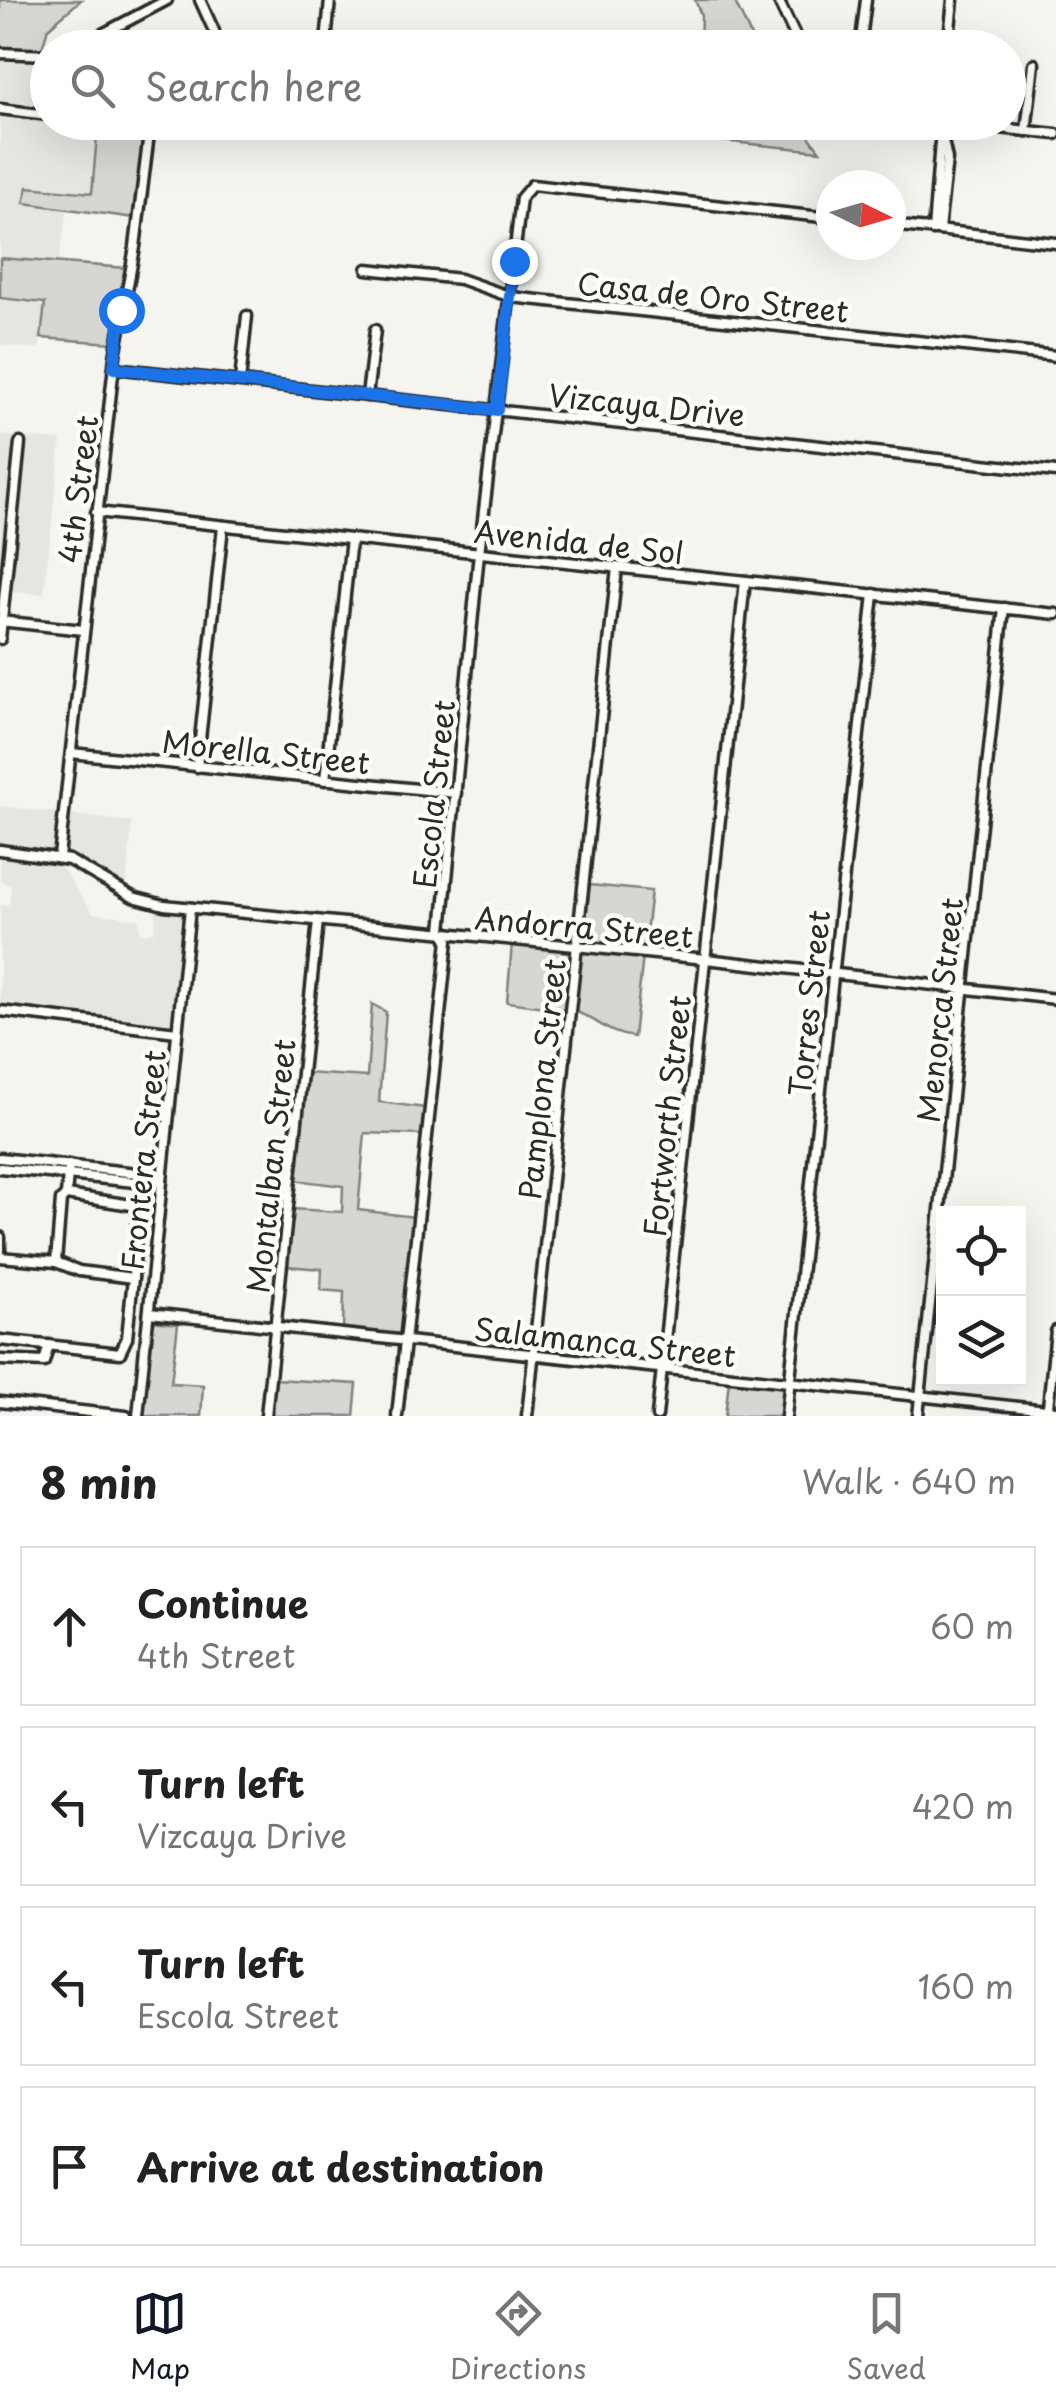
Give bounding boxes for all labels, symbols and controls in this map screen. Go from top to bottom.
search box [30,30,1026,140]
text: Search here [145,57,362,114]
icon: search [65,58,120,113]
north arrow [816,170,906,260]
route end [492,239,538,285]
street label: Casa de Oro Street [575,259,851,333]
route start [99,288,145,334]
street label: Vizcaya Drive [547,371,747,437]
street label: 4th Street [46,413,108,565]
street label: Avenida de Sol [472,508,686,574]
street label: Escola Street [401,698,465,890]
street label: Morella Street [160,718,372,784]
street label: Andorra Street [473,894,695,958]
street label: Menorca Street [905,895,973,1125]
street label: Torres Street [776,908,840,1098]
street label: Pamplona Street [506,956,576,1202]
street label: Fortworth Street [631,993,701,1239]
street label: Montalban Street [234,1037,306,1295]
street label: Frontera Street [108,1048,176,1272]
map controls [936,1206,1026,1386]
button: locate [936,1206,1026,1296]
button: layers [936,1296,1026,1386]
street label: Salamanca Street [472,1305,738,1377]
text: 8 min [40,1450,158,1513]
text: Walk · 640 m [802,1457,1016,1505]
text: Continue [137,1574,308,1631]
icon: ahead [42,1599,97,1654]
text: 60 m [930,1602,1014,1650]
text: 4th Street [137,1631,295,1679]
text: Turn left [137,1754,305,1811]
icon: left [42,1779,97,1834]
text: 420 m [912,1782,1014,1830]
text: Vizcaya Drive [137,1811,347,1859]
text: Turn left [137,1934,305,1991]
icon: left [42,1959,97,2014]
text: 160 m [918,1962,1014,2010]
text: Escola Street [137,1991,339,2039]
text: Arrive at destination [137,2138,545,2195]
icon: arrive [42,2139,97,2194]
tab: Map [130,2286,190,2389]
tab: Directions [450,2286,586,2389]
tab: Saved [846,2286,926,2389]

